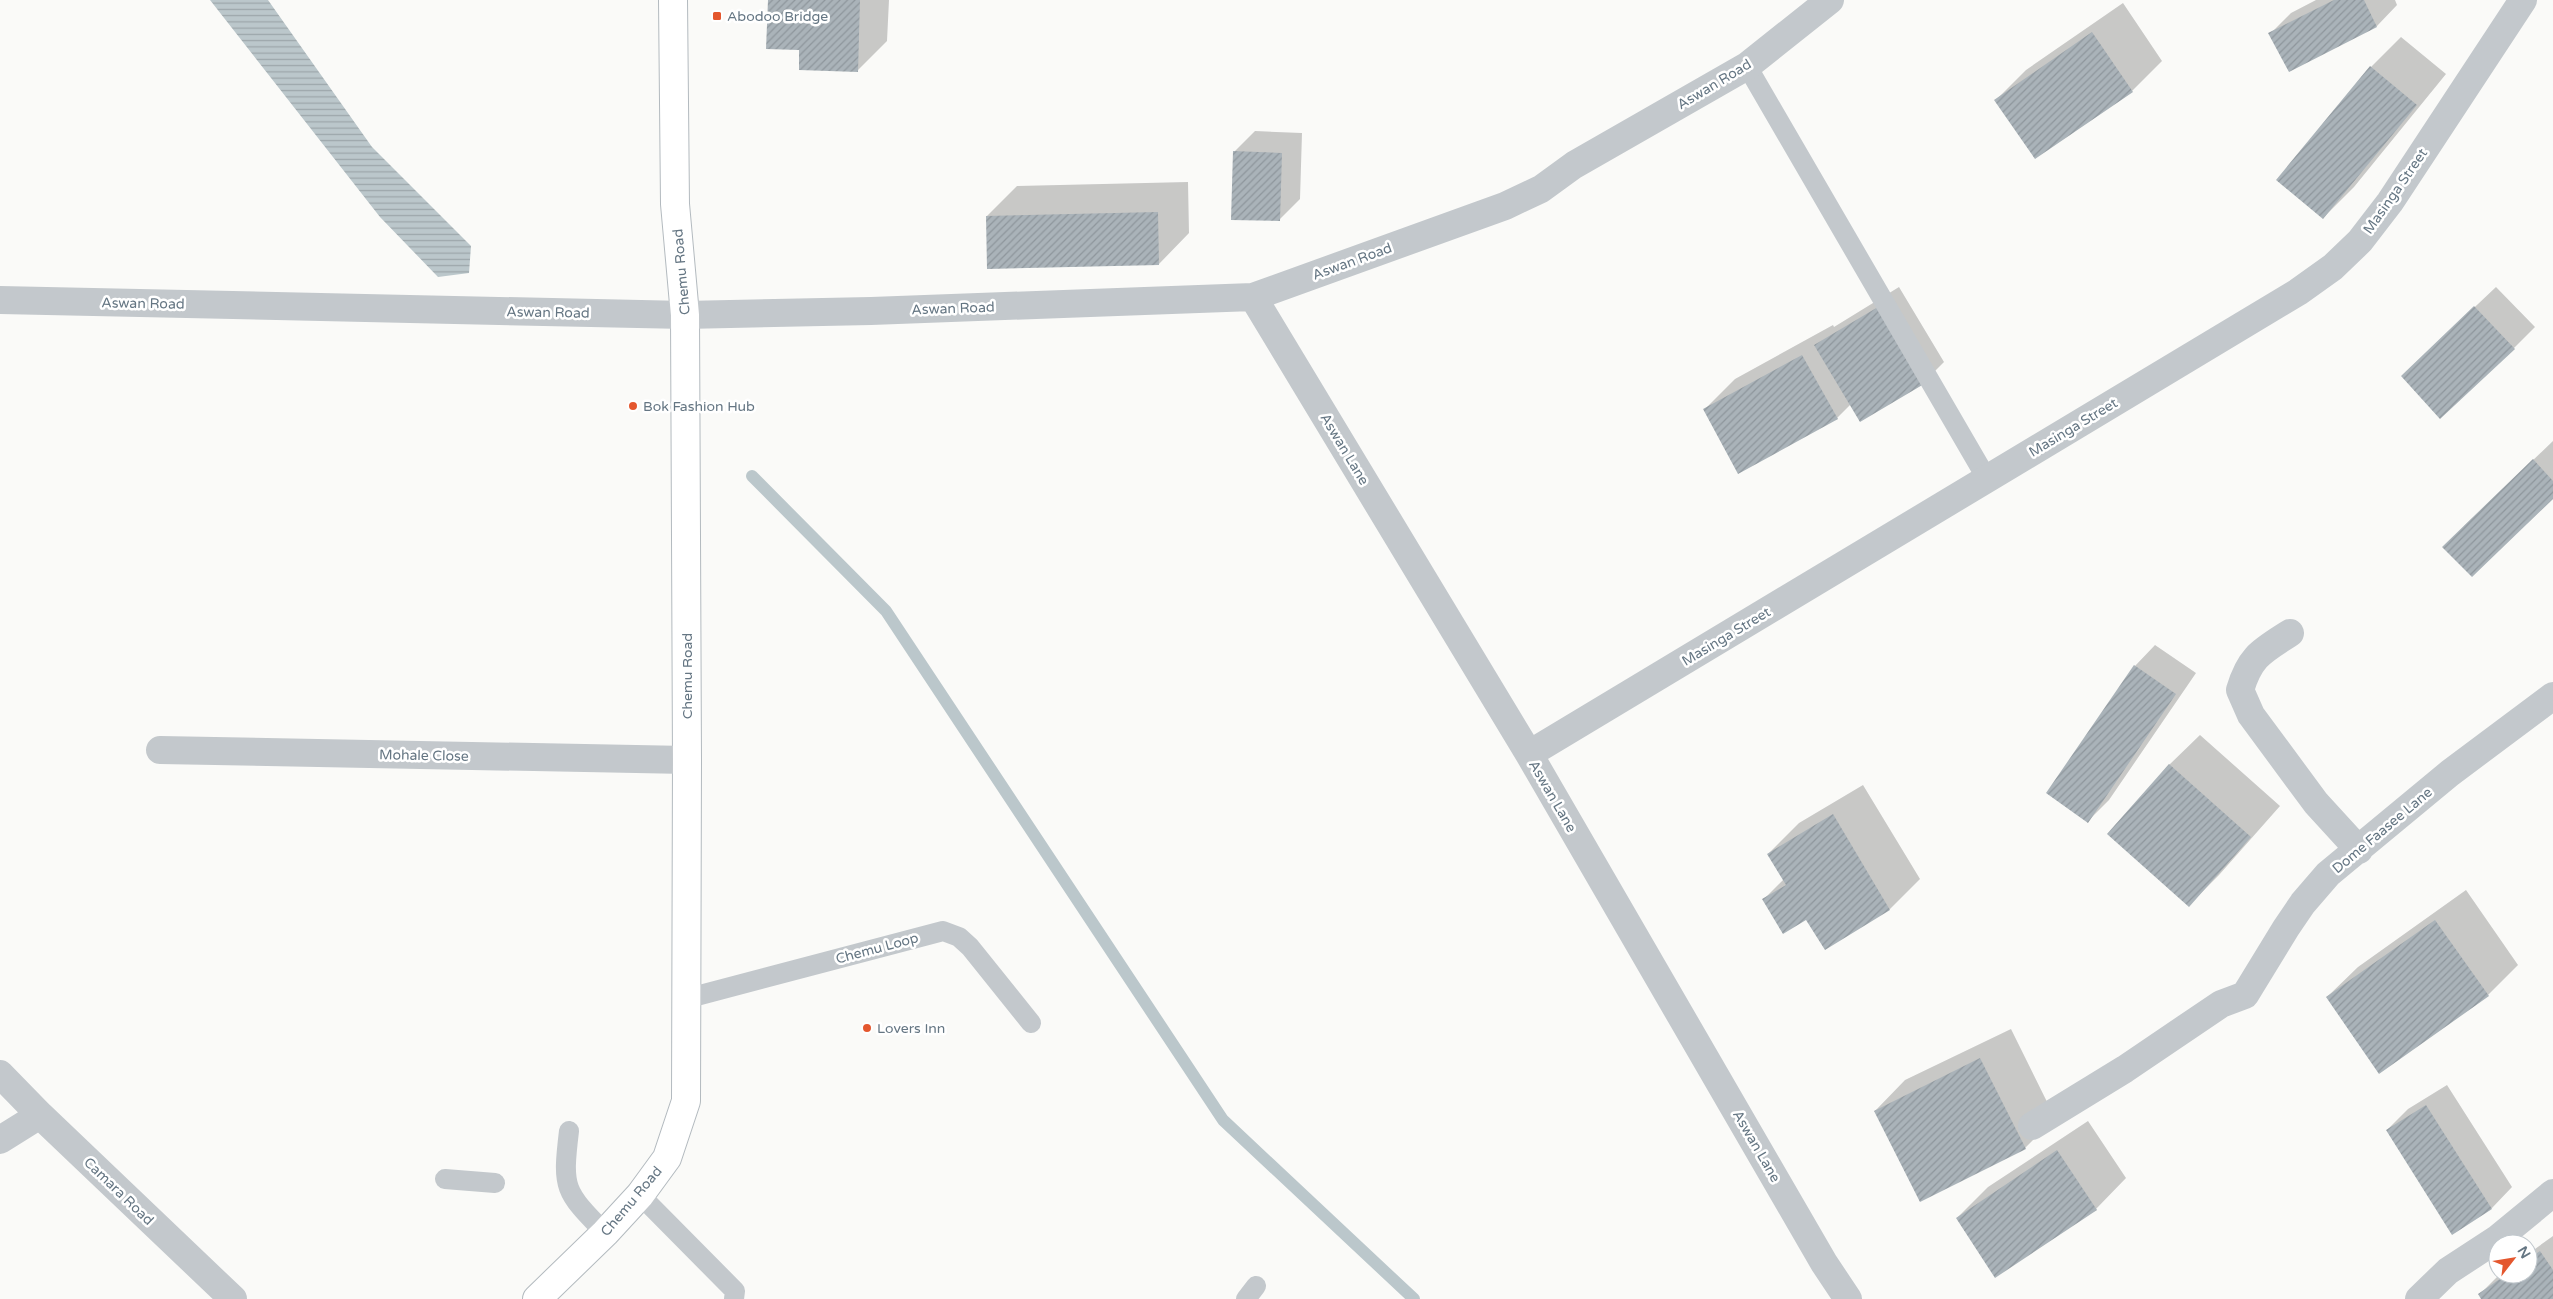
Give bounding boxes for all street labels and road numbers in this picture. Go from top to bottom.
street label: Aswan Road [1674,56,1754,113]
street label: Masinga Street [2360,145,2432,237]
street label: Chemu Road [669,228,694,316]
street label: Aswan Road [1310,239,1394,284]
street label: Aswan Road [101,294,185,313]
street label: Aswan Road [911,299,995,318]
street label: Aswan Road [506,303,590,322]
street label: Masinga Street [2026,394,2121,461]
street label: Aswan Lane [1317,410,1373,488]
street label: Masinga Street [1679,603,1774,670]
street label: Chemu Road [679,633,696,719]
street label: Mohale Close [379,746,469,765]
street label: Aswan Lane [1525,757,1580,835]
street label: Dome Faasee Lane [2329,784,2436,877]
street label: Chemu Loop [834,929,921,968]
street label: Aswan Lane [1729,1107,1784,1185]
street label: Camara Road [80,1154,157,1229]
street label: Chemu Road [597,1163,666,1240]

